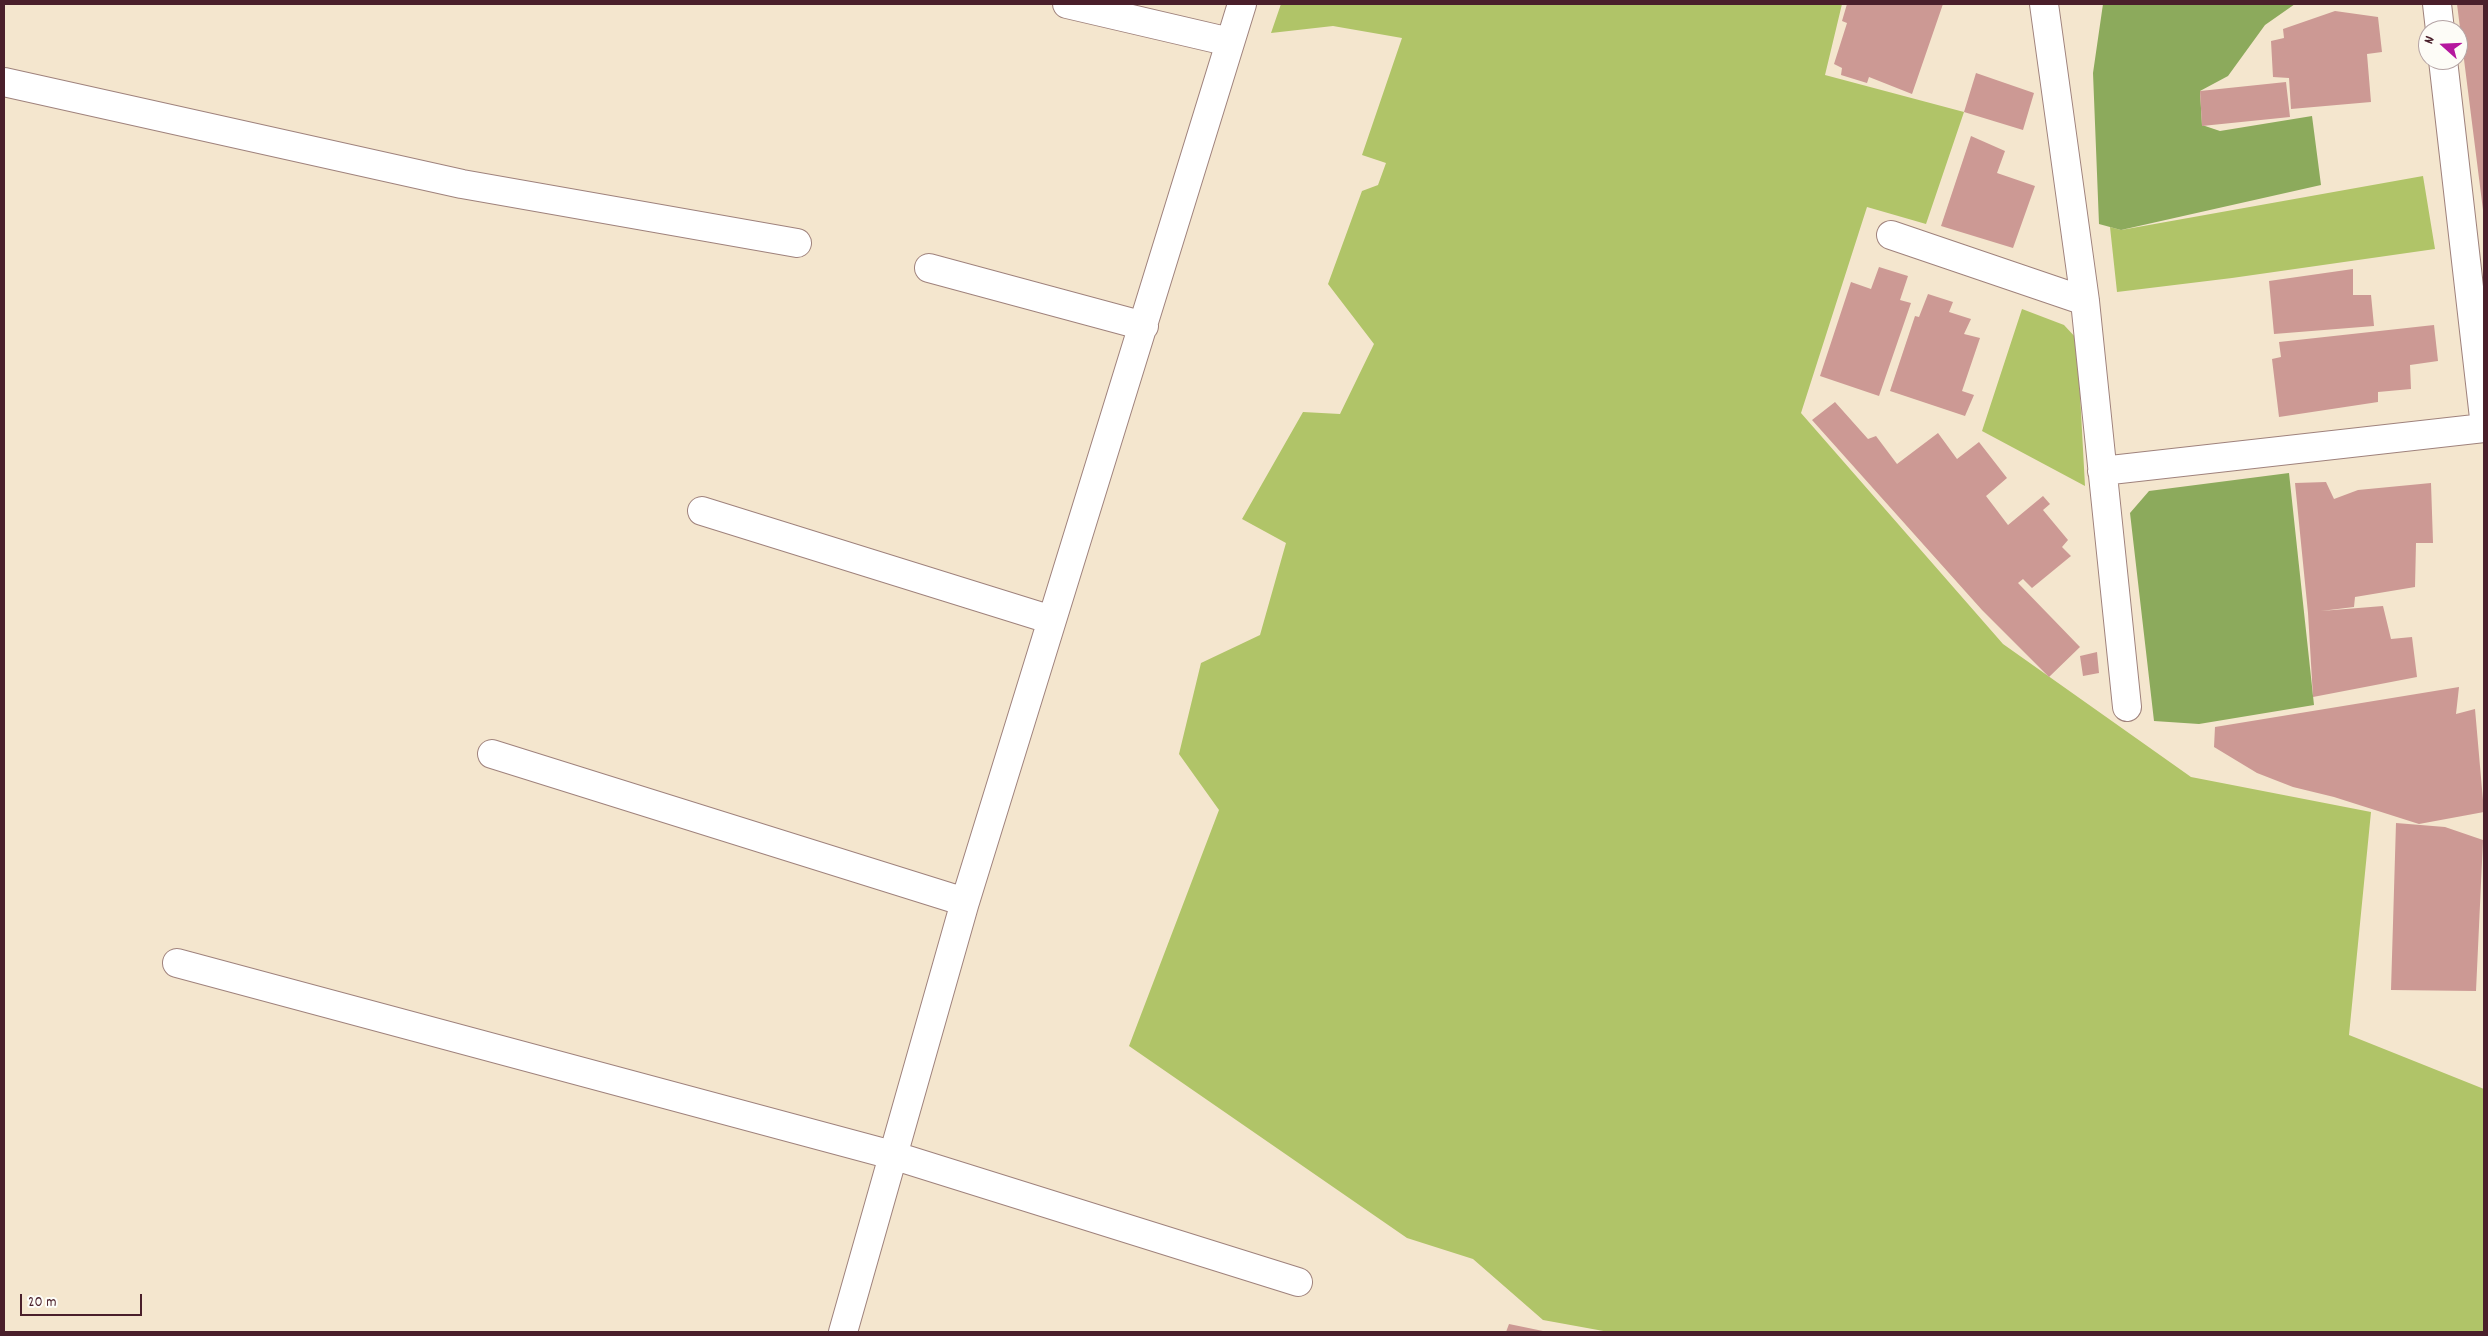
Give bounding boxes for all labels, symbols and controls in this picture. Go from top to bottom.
north arrow [2418,20,2468,70]
text: N [2419,34,2440,47]
scale bar [22,1284,145,1316]
text: 20 m [28,1292,56,1314]

